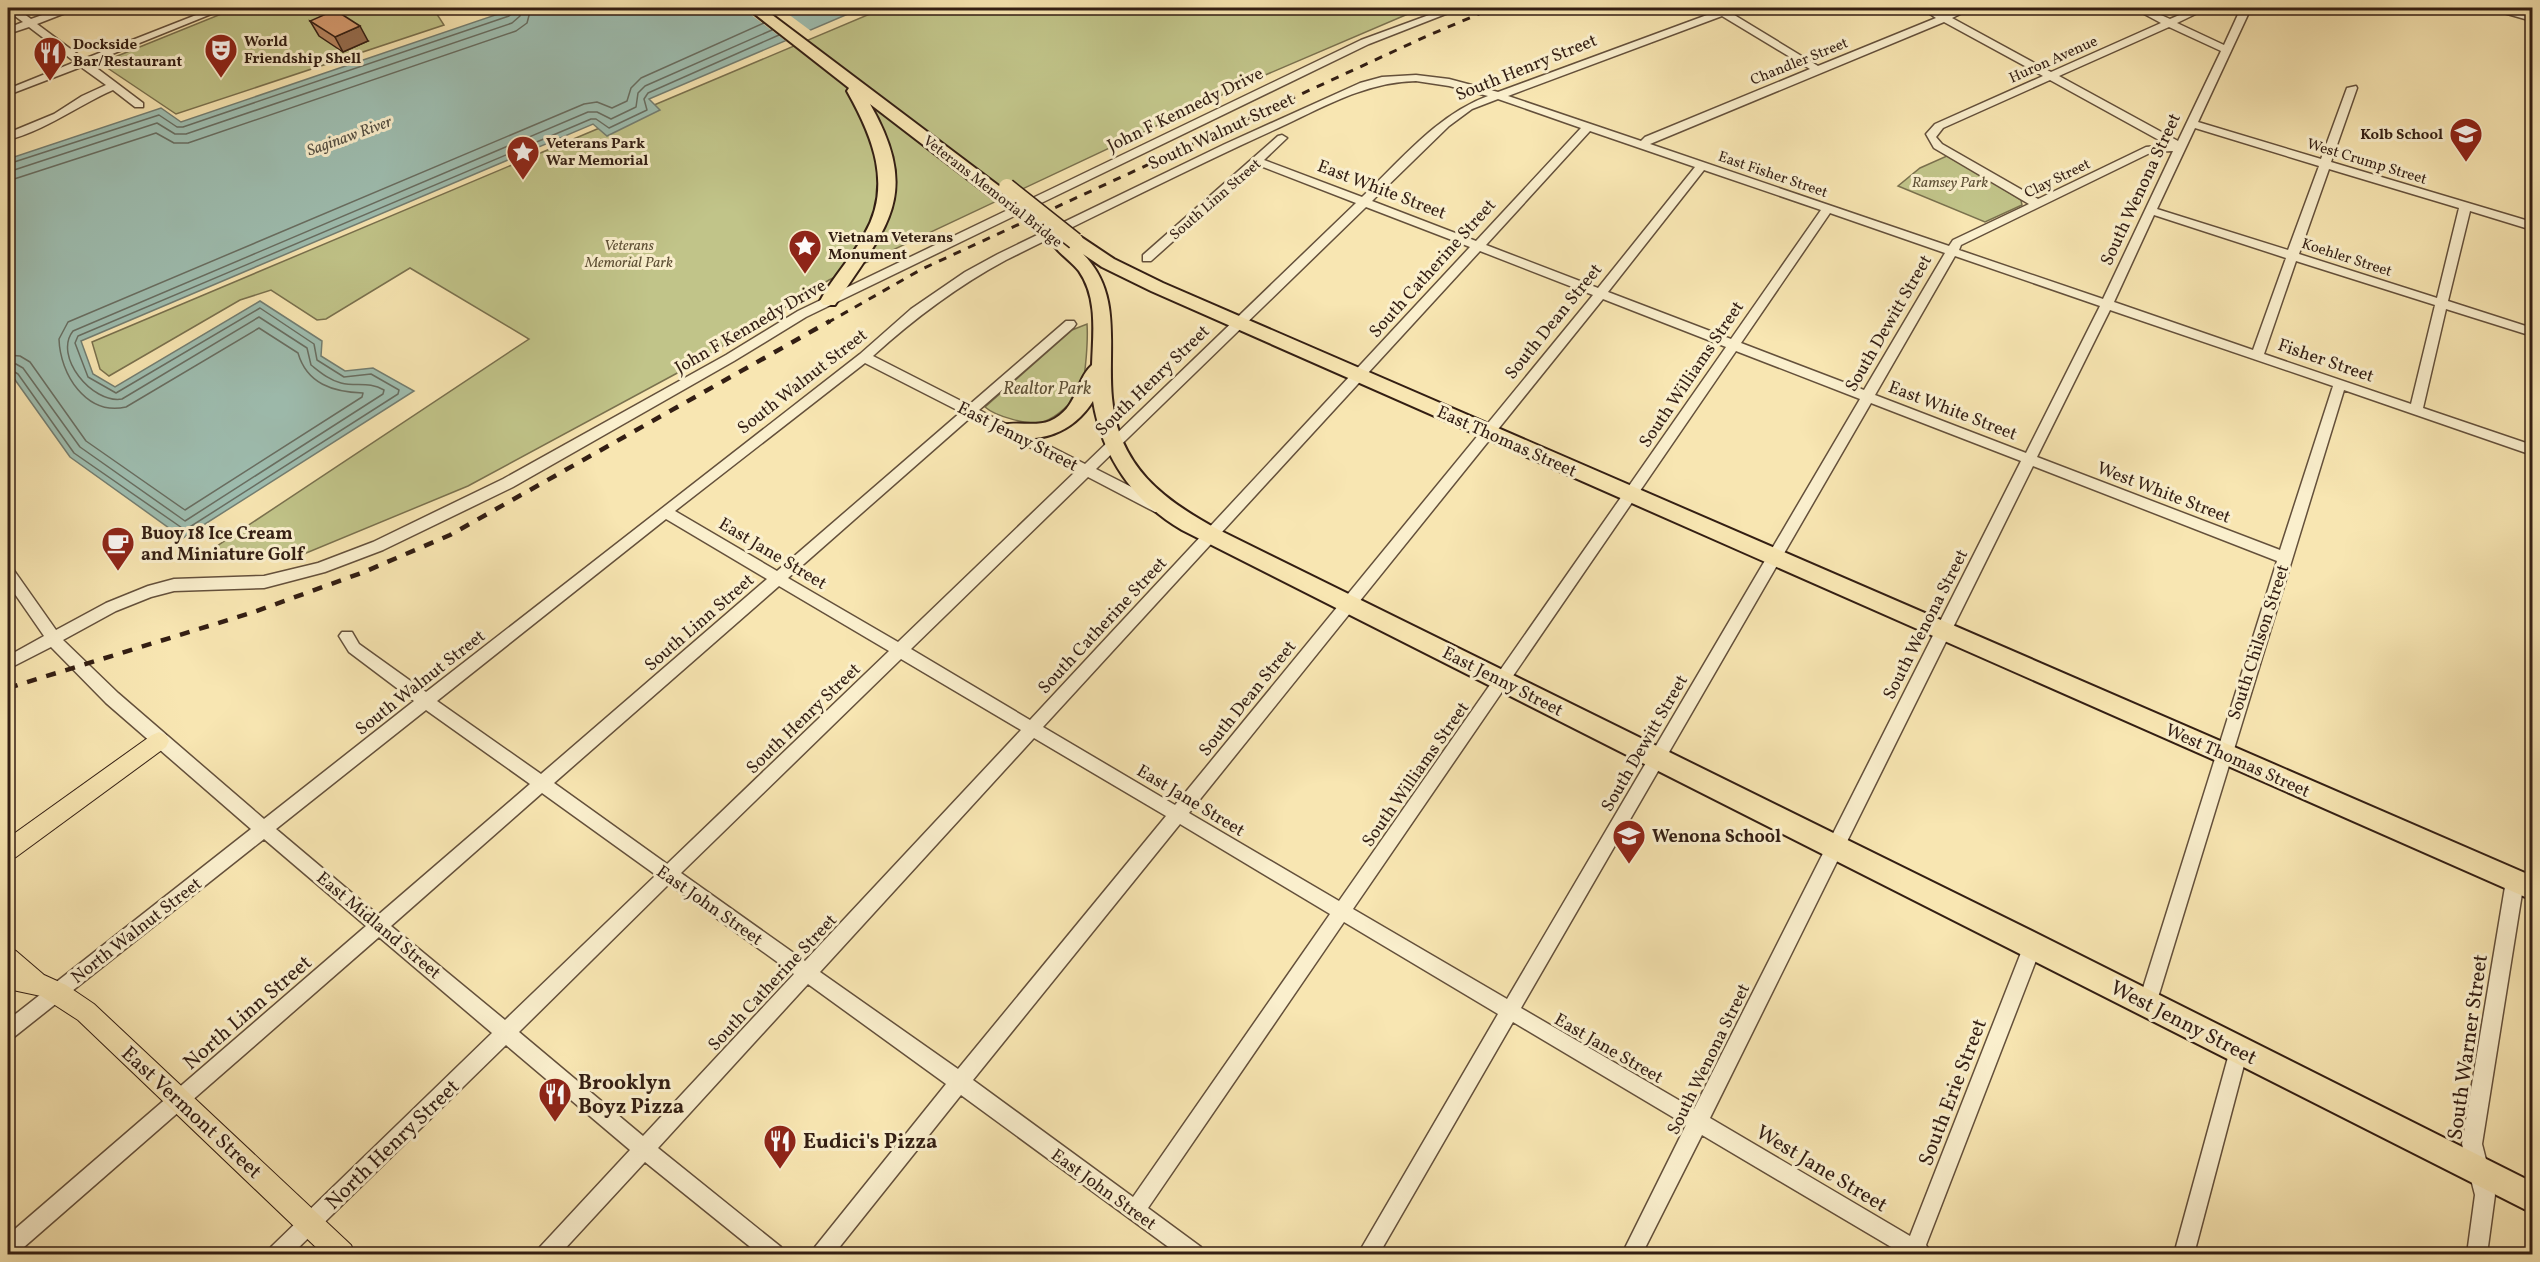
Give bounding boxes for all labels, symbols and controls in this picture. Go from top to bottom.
street label: South Henry Street [1452,29,1601,108]
street label: Huron Avenue [2006,31,2101,89]
theatre icon: World Friendship Shell [203,32,239,79]
place label: World Friendship Shell [244,32,361,70]
street label: Chandler Street [1747,33,1852,92]
restaurant icon: Dockside Bar/Restaurant [32,35,68,82]
place label: Dockside Bar/Restaurant [73,35,182,73]
street label: John F Kennedy Drive [1103,62,1268,159]
street label: South Walnut Street [1144,87,1299,177]
street label: South Wenona Street [2095,109,2188,270]
water label: Saginaw River [304,111,396,162]
school or university icon: Kolb School [2448,116,2484,163]
place label: Kolb School [2360,125,2443,146]
street label: Veterans Memorial Bridge [918,131,1066,253]
place icon: Veterans Park War Memorial [505,134,541,181]
place label: Veterans Park War Memorial [546,134,648,172]
street label: West Crump Street [2304,134,2429,191]
street label: East Fisher Street [1715,147,1830,204]
street label: South Linn Street [1166,154,1266,246]
street label: East White Street [1313,154,1450,227]
street label: Clay Street [2021,154,2094,204]
park label: Ramsey Park [1912,173,1988,194]
street label: South Catherine Street [1364,194,1502,344]
place icon: Vietnam Veterans Monument [787,228,823,275]
place label: Vietnam Veterans Monument [828,228,953,266]
street label: Koehler Street [2299,234,2394,283]
park label: Veterans Memorial Park [584,236,673,274]
street label: South Dewitt Street [1840,251,1939,397]
street label: South Dean Street [1500,259,1609,385]
street label: John F Kennedy Drive [670,274,831,381]
street label: South Williams Street [1634,296,1751,453]
street label: South Henry Street [1090,320,1216,442]
street label: South Walnut Street [733,323,873,441]
street label: Fisher Street [2274,333,2377,390]
street label: East White Street [1884,375,2021,448]
park label: Realtor Park [1003,377,1091,402]
street label: East Jenny Street [953,396,1082,479]
street label: East Thomas Street [1432,400,1580,484]
street label: West White Street [2093,456,2234,530]
street label: East Jane Street [713,512,831,597]
place label: Buoy 18 Ice Cream and Miniature Golf [141,522,306,568]
cafe icon: Buoy 18 Ice Cream and Miniature Golf [100,525,136,572]
street label: South Wenona Street [1878,545,1975,704]
street label: South Catherine Street [1033,552,1173,700]
street label: South Chilson Street [2222,561,2296,724]
street label: South Linn Street [640,568,760,678]
street label: South Walnut Street [351,624,491,742]
street label: South Dean Street [1194,636,1303,762]
street label: East Jenny Street [1438,641,1567,724]
street label: South Henry Street [741,658,867,780]
street label: South Dewitt Street [1596,671,1695,817]
street label: South Williams Street [1357,697,1476,853]
street label: West Thomas Street [2161,718,2314,805]
street label: East Jane Street [1131,759,1249,844]
school or university icon: Wenona School [1611,818,1647,865]
place label: Wenona School [1652,825,1781,850]
street label: East John Street [651,860,767,952]
street label: East Midland Street [310,867,446,986]
street label: North Walnut Street [66,872,208,990]
street label: South Catherine Street [703,909,843,1057]
street label: North Linn Street [177,949,319,1077]
street label: South Warner Street [2441,952,2496,1142]
street label: West Jenny Street [2105,974,2262,1073]
street label: South Wenona Street [1662,980,1757,1140]
street label: East Jane Street [1549,1008,1667,1091]
street label: South Erie Street [1912,1015,1995,1170]
street label: East Vermont Street [114,1040,268,1186]
place label: Brooklyn Boyz Pizza [578,1069,684,1122]
street label: North Henry Street [319,1073,467,1217]
restaurant icon: Brooklyn Boyz Pizza [537,1076,573,1123]
street label: West Jane Street [1750,1118,1893,1220]
restaurant icon: Eudici's Pizza [762,1123,798,1170]
place label: Eudici's Pizza [803,1128,938,1157]
street label: East John Street [1045,1143,1161,1237]

